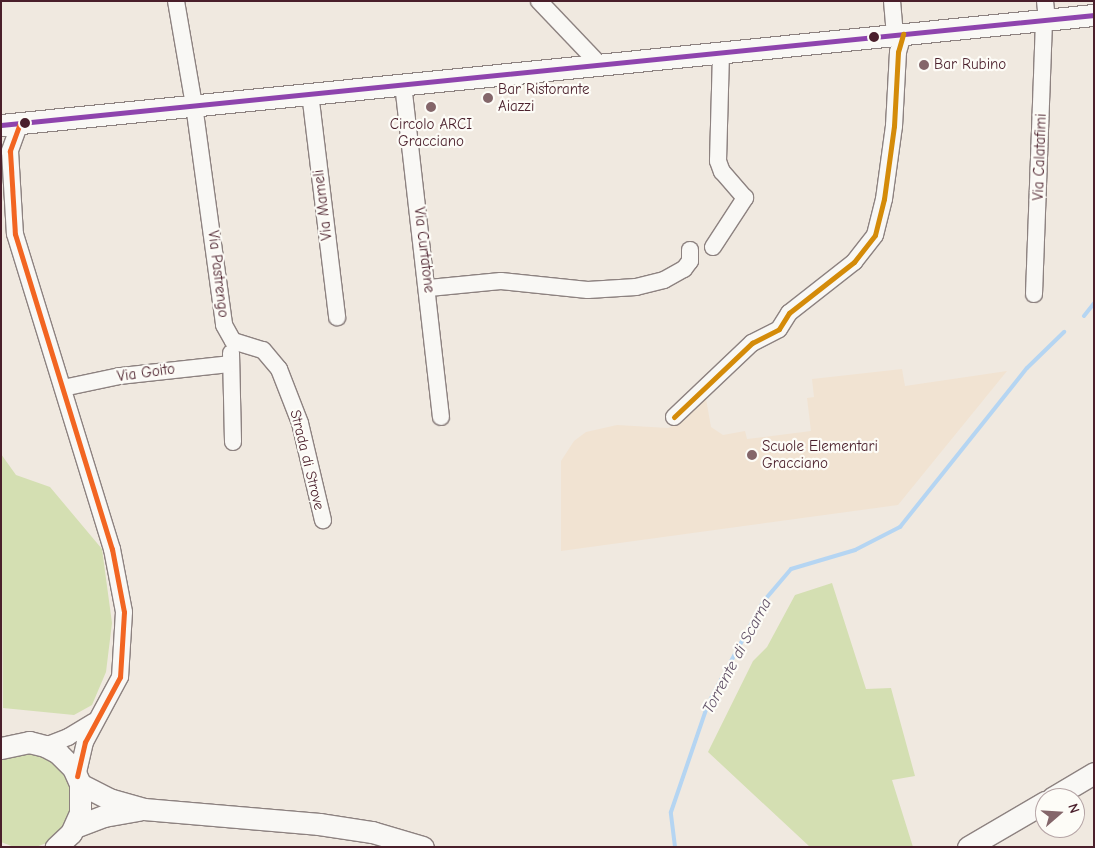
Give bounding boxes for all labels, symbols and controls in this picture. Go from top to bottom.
unlabelled marker [869,32,879,42]
place label: Bar Rubino [934,56,1006,74]
marker: Bar Rubino [918,59,930,71]
place label: Bar Ristorante Aiazzi [498,80,589,115]
marker: Bar Ristorante Aiazzi [482,92,494,104]
marker: Circolo ARCI Gracciano [425,101,437,113]
street label: Via Calatafimi [1029,113,1051,201]
place label: Circolo ARCI Gracciano [390,115,472,150]
unlabelled marker [20,118,30,128]
street label: Via Mameli [310,169,336,241]
street label: Via Curtatone [410,206,438,294]
street label: Via Pastrengo [204,229,232,319]
street label: Via Goito [116,360,176,386]
street label: Strada di Strove [286,408,328,512]
place label: Scuole Elementari Gracciano [762,437,878,472]
marker: Scuole Elementari Gracciano [746,449,758,461]
water label: Torrente di Scarna [698,595,776,717]
north arrow [1035,788,1085,838]
text: N [1064,801,1083,815]

